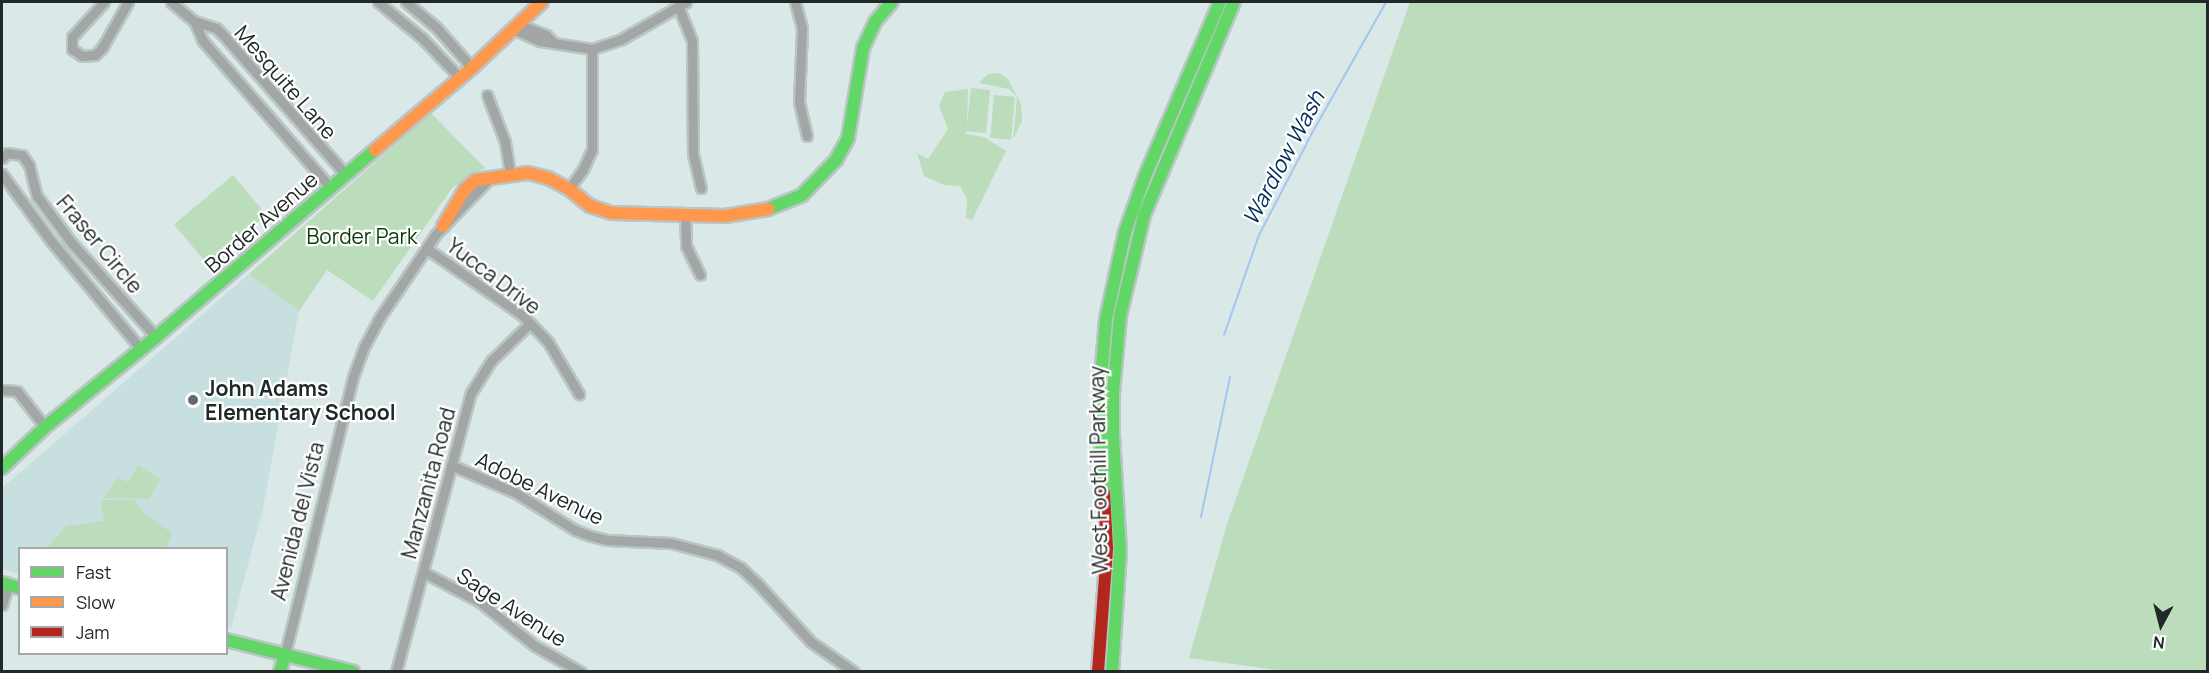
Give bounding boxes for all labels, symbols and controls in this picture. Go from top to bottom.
street label: Mesquite Lane [230,20,342,144]
water label: Wardlow Wash [1238,86,1330,230]
street label: Border Avenue [200,166,322,278]
street label: Fraser Circle [52,190,148,298]
park label: Border Park [307,223,417,249]
street label: Yucca Drive [442,232,546,320]
street label: West Foothill Parkway [1084,365,1112,575]
place label: John Adams Elementary School [205,375,396,425]
marker: John Adams Elementary School [186,393,200,407]
street label: Manzanita Road [396,405,460,561]
street label: Avenida del Vista [265,439,329,603]
street label: Adobe Avenue [472,446,608,530]
legend [18,547,228,655]
text: Fast [76,560,111,584]
street label: Sage Avenue [453,562,571,652]
text: Slow [76,590,115,614]
north arrow [2131,595,2191,655]
text: Jam [76,620,110,644]
text: N [2152,631,2166,654]

